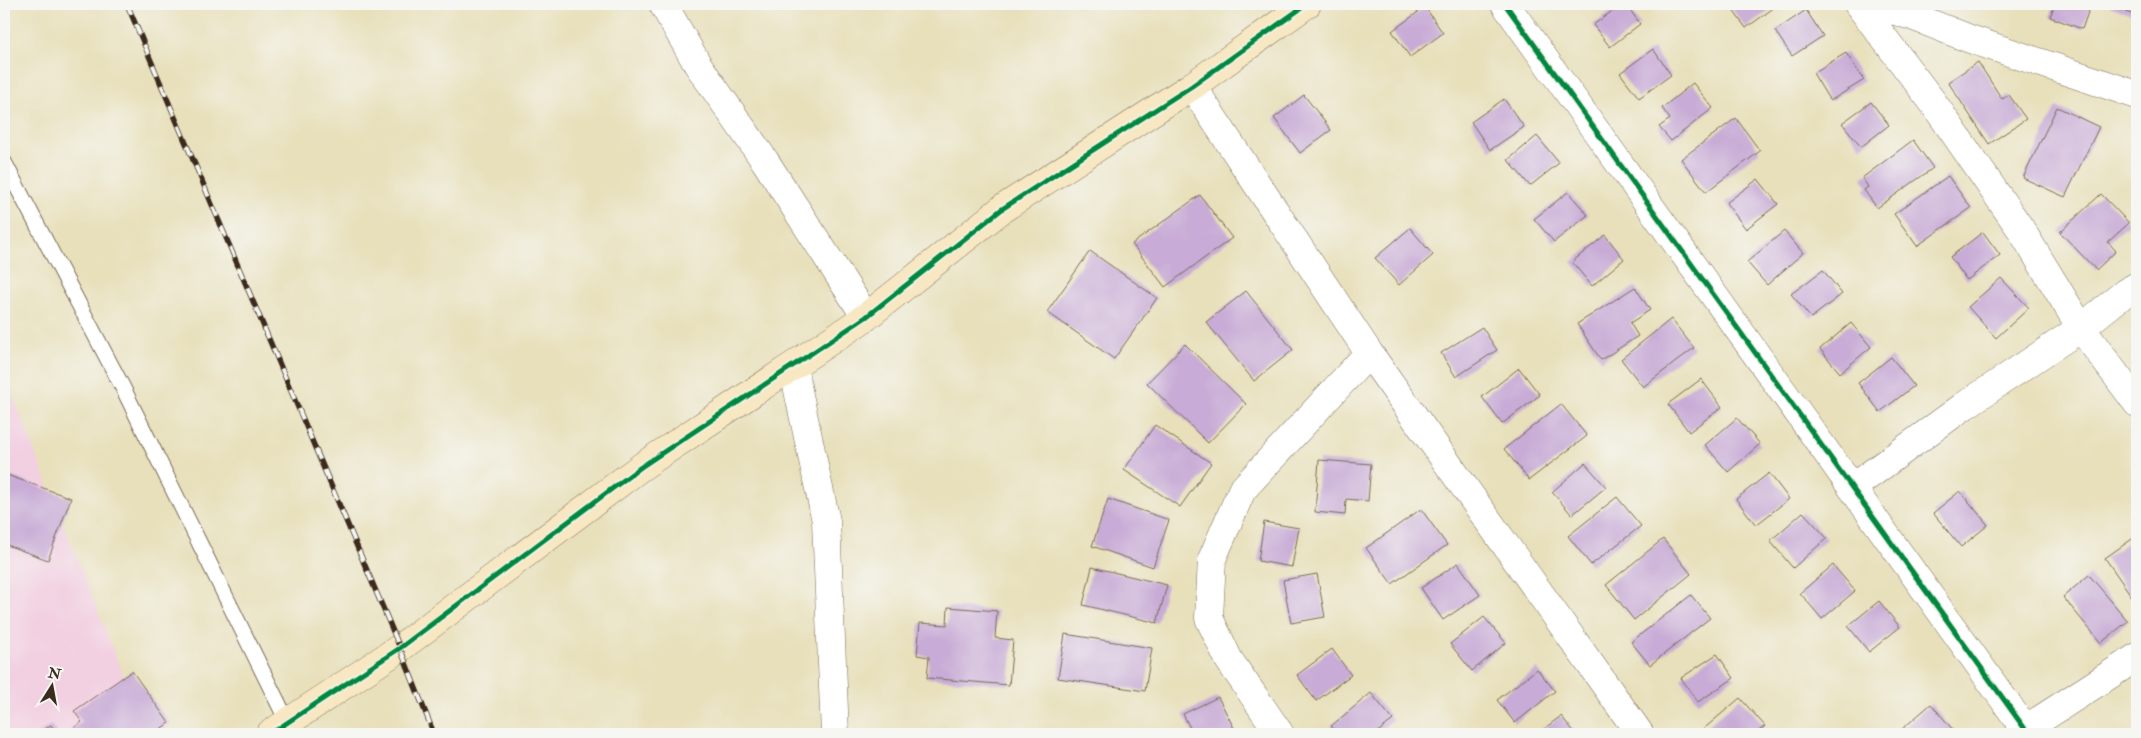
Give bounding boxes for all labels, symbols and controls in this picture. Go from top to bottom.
north arrow [28,660,78,710]
text: N [46,664,63,683]

